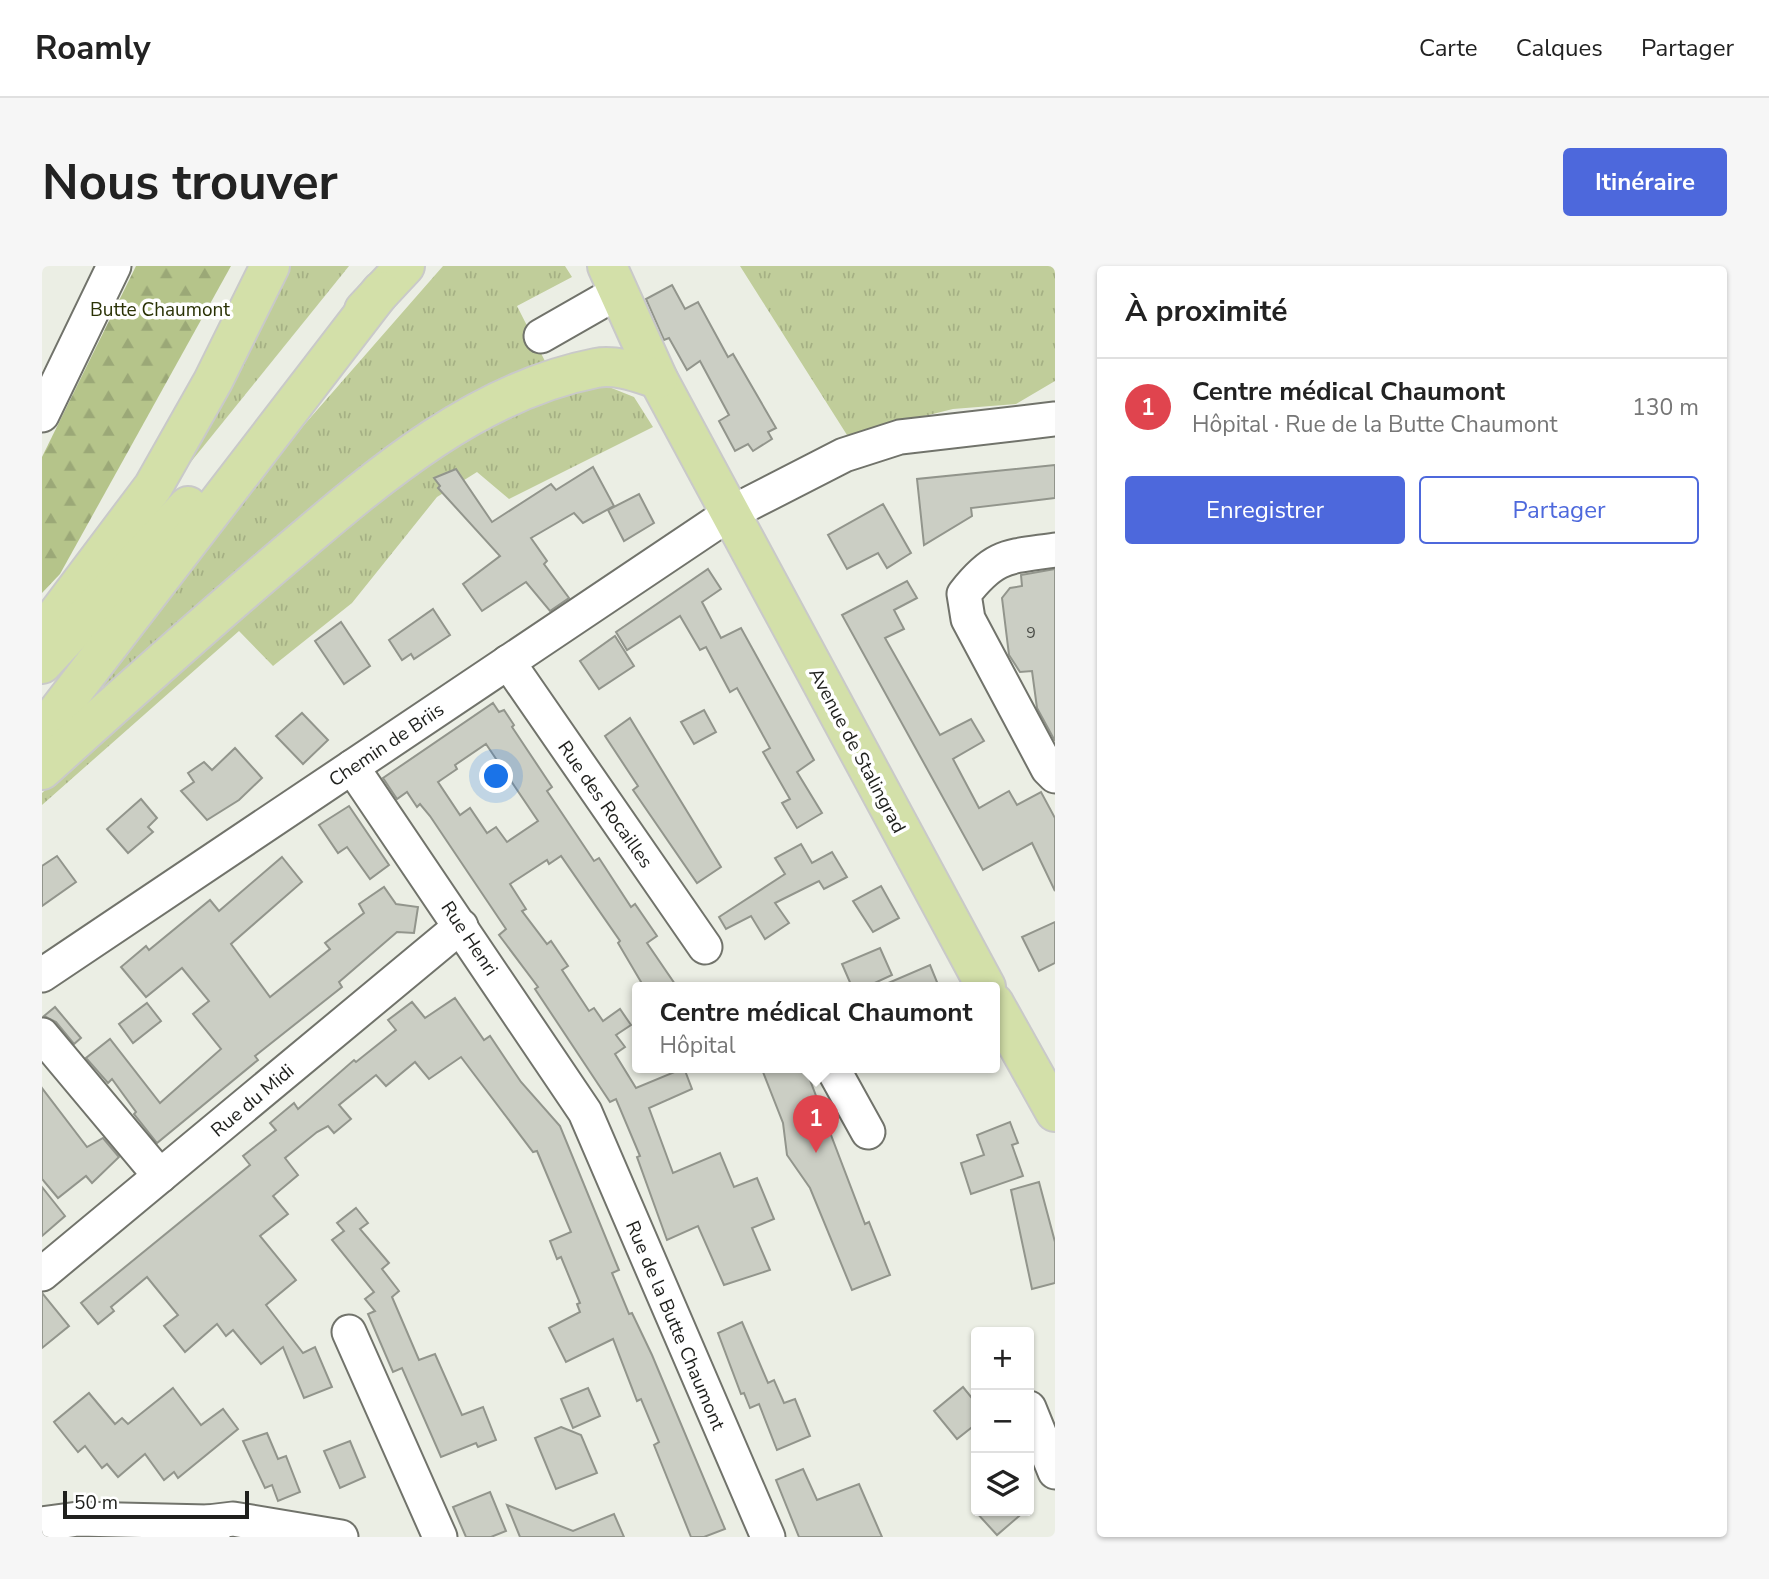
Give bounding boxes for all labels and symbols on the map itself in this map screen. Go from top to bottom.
park label: Butte Chaumont [90,297,230,323]
house number: 9 [1026,622,1036,644]
street label: Avenue de Stalingrad [802,663,912,838]
street label: Chemin de Briis [324,697,449,793]
street label: Rue des Rocailles [551,736,659,874]
your location [479,759,513,793]
street label: Rue Henri [435,896,504,981]
street label: Rue du Midi [206,1058,300,1143]
pin: 1 [793,1095,839,1153]
street label: Rue de la Butte Chaumont [619,1217,731,1434]
scale bar [63,1488,248,1520]

